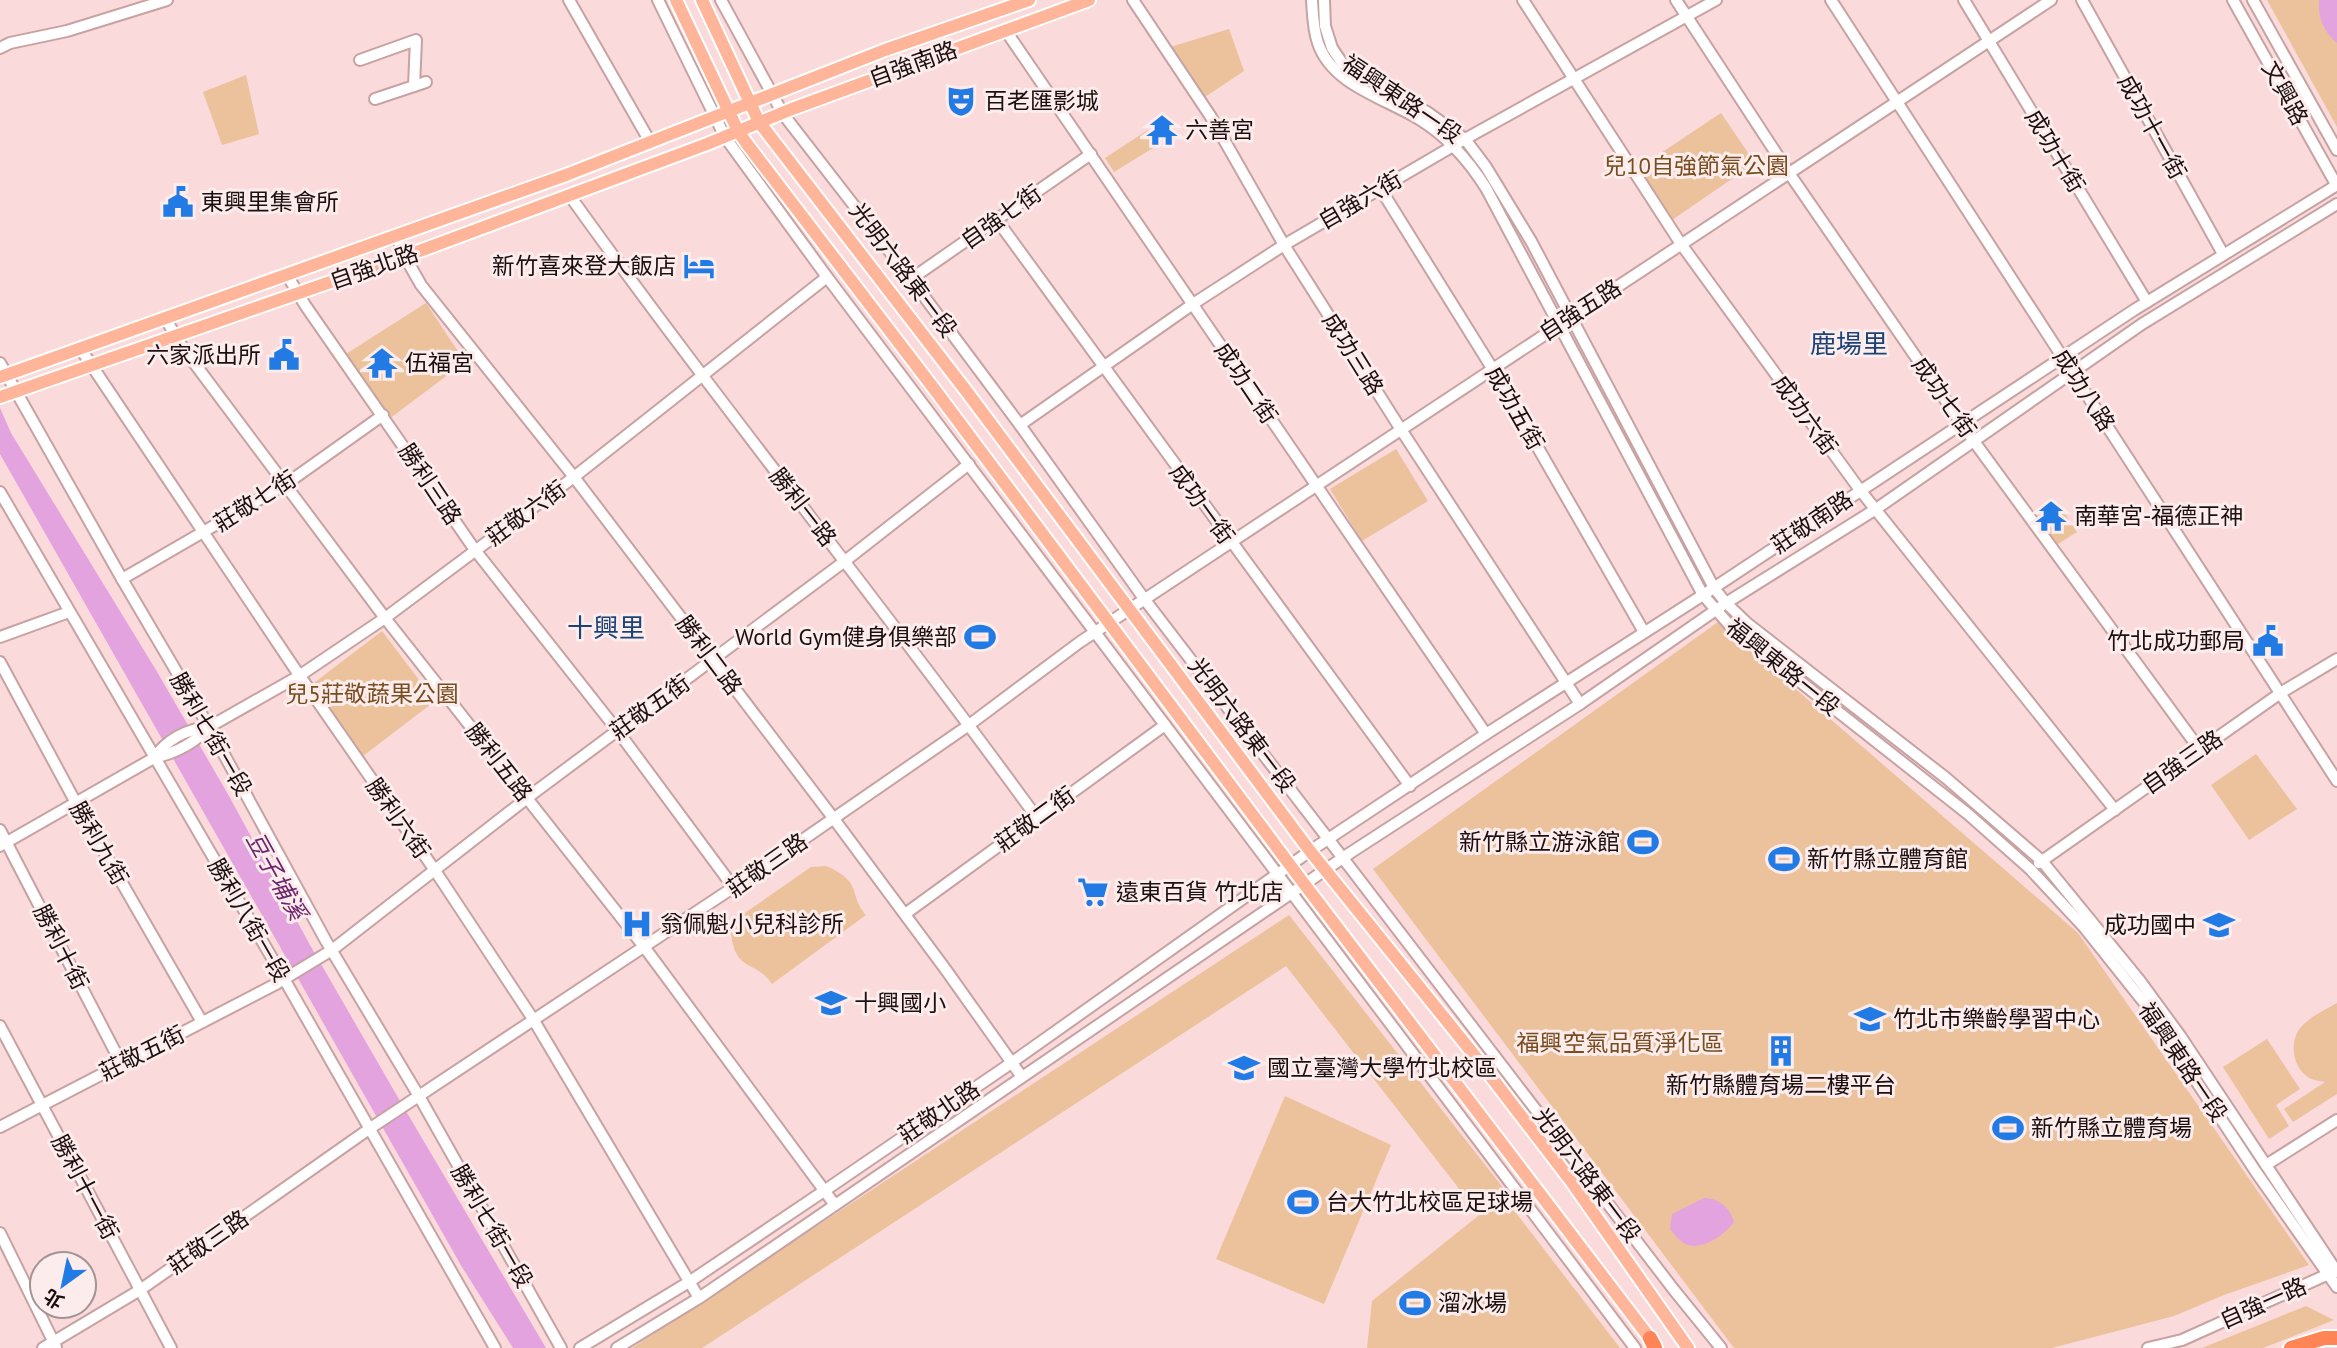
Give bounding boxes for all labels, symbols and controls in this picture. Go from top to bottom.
street label: 自強南路 [865,34,961,93]
street label: 福興東路一段 [1337,48,1468,149]
street label: 文興路 [2256,56,2315,130]
street label: 成功十一街 [2112,69,2193,184]
theatre icon: 百老匯影城 [944,84,978,118]
place label: 百老匯影城 [984,86,1099,115]
street label: 成功十街 [2019,104,2092,198]
temple icon: 六善宮 [1145,113,1179,147]
place label: 六善宮 [1185,115,1254,144]
park label: 兒10自強節氣公園 [1603,151,1789,180]
street label: 自強六街 [1313,164,1407,235]
street label: 自強七街 [955,178,1047,255]
public building icon: 東興里集會所 [161,185,195,219]
place label: 東興里集會所 [201,187,339,216]
street label: 光明六路東一段 [843,197,963,343]
street label: 自強北路 [326,238,422,295]
hotel icon: 新竹喜來登大飯店 [682,249,716,283]
place label: 新竹喜來登大飯店 [492,251,676,280]
street label: 自強五路 [1533,272,1626,347]
street label: 成功三路 [1317,307,1390,400]
district label: 鹿場里 [1810,327,1888,360]
street label: 成功二街 [1209,336,1284,429]
public building icon: 六家派出所 [267,338,301,372]
place label: 六家派出所 [146,340,261,369]
street label: 成功八路 [2047,343,2122,436]
temple icon: 伍福宮 [365,346,399,380]
place label: 伍福宮 [405,348,474,377]
street label: 成功七街 [1906,351,1983,443]
street label: 成功五街 [1480,361,1551,455]
street label: 成功六街 [1767,369,1844,460]
street label: 勝利三路 [393,437,468,530]
street label: 成功一街 [1164,458,1241,549]
street label: 勝利一路 [764,462,843,552]
street label: 莊敬七街 [208,464,301,537]
street label: 莊敬六街 [480,474,571,551]
street label: 莊敬南路 [1765,484,1858,559]
temple icon: 南華宮-福德正神 [2034,499,2068,533]
place label: 南華宮-福德正神 [2074,501,2243,530]
street label: 勝利二路 [670,609,749,700]
district label: 十興里 [567,611,645,644]
street label: 福興東路一段 [1721,612,1846,721]
sports icon: World Gym健身俱樂部 [963,620,997,654]
place label: World Gym健身俱樂部 [735,622,957,651]
public building icon: 竹北成功郵局 [2251,624,2285,658]
place label: 竹北成功郵局 [2107,626,2245,655]
street label: 光明六路東一段 [1182,652,1302,798]
street label: 勝利七街一段 [164,667,258,801]
street label: 莊敬五街 [604,668,695,745]
park label: 兒5莊敬蔬果公園 [285,679,459,708]
street label: 勝利五路 [460,717,539,807]
street label: 自強三路 [2136,723,2228,800]
street label: 勝利六街 [360,772,437,864]
street label: 莊敬二街 [989,780,1080,857]
street label: 勝利九街 [64,796,135,890]
sports icon: 新竹縣立游泳館 [1626,825,1660,859]
water label: 豆子埔溪 [240,826,315,928]
street label: 莊敬三路 [721,826,813,903]
place label: 新竹縣立游泳館 [1459,827,1620,856]
sports icon: 新竹縣立體育館 [1767,842,1801,876]
place label: 新竹縣立體育館 [1807,844,1968,873]
street label: 勝利八街一段 [202,853,296,987]
supermarket icon: 遠東百貨 竹北店 [1076,875,1110,909]
place label: 遠東百貨 竹北店 [1116,877,1283,906]
street label: 勝利十街 [28,899,95,994]
hospital icon: 翁佩魁小兒科診所 [620,907,654,941]
school or university icon: 成功國中 [2202,908,2236,942]
place label: 翁佩魁小兒科診所 [660,909,844,938]
place label: 成功國中 [2104,910,2196,939]
school or university icon: 十興國小 [814,986,848,1020]
place label: 十興國小 [854,988,946,1017]
street label: 福興東路一段 [2133,996,2234,1127]
school or university icon: 竹北市樂齡學習中心 [1853,1002,1887,1036]
place label: 竹北市樂齡學習中心 [1893,1004,2100,1033]
street label: 莊敬五街 [94,1019,189,1086]
park label: 福興空氣品質淨化區 [1517,1028,1724,1057]
building icon: 新竹縣體育場二樓平台 [1764,1034,1798,1068]
school or university icon: 國立臺灣大學竹北校區 [1227,1051,1261,1085]
place label: 國立臺灣大學竹北校區 [1267,1053,1497,1082]
place label: 新竹縣體育場二樓平台 [1666,1070,1896,1099]
street label: 莊敬北路 [892,1074,985,1149]
street label: 光明六路東一段 [1527,1102,1647,1248]
sports icon: 新竹縣立體育場 [1991,1111,2025,1145]
place label: 新竹縣立體育場 [2031,1113,2192,1142]
street label: 勝利十一街 [46,1129,125,1244]
street label: 勝利七街一段 [445,1159,539,1293]
sports icon: 台大竹北校區足球場 [1286,1185,1320,1219]
place label: 台大竹北校區足球場 [1326,1187,1533,1216]
street label: 莊敬三路 [162,1203,254,1280]
north arrow [28,1250,98,1320]
street label: 自強一路 [2215,1271,2311,1334]
text: 北 [39,1284,68,1314]
sports icon: 溜冰場 [1398,1286,1432,1320]
place label: 溜冰場 [1438,1288,1507,1317]

